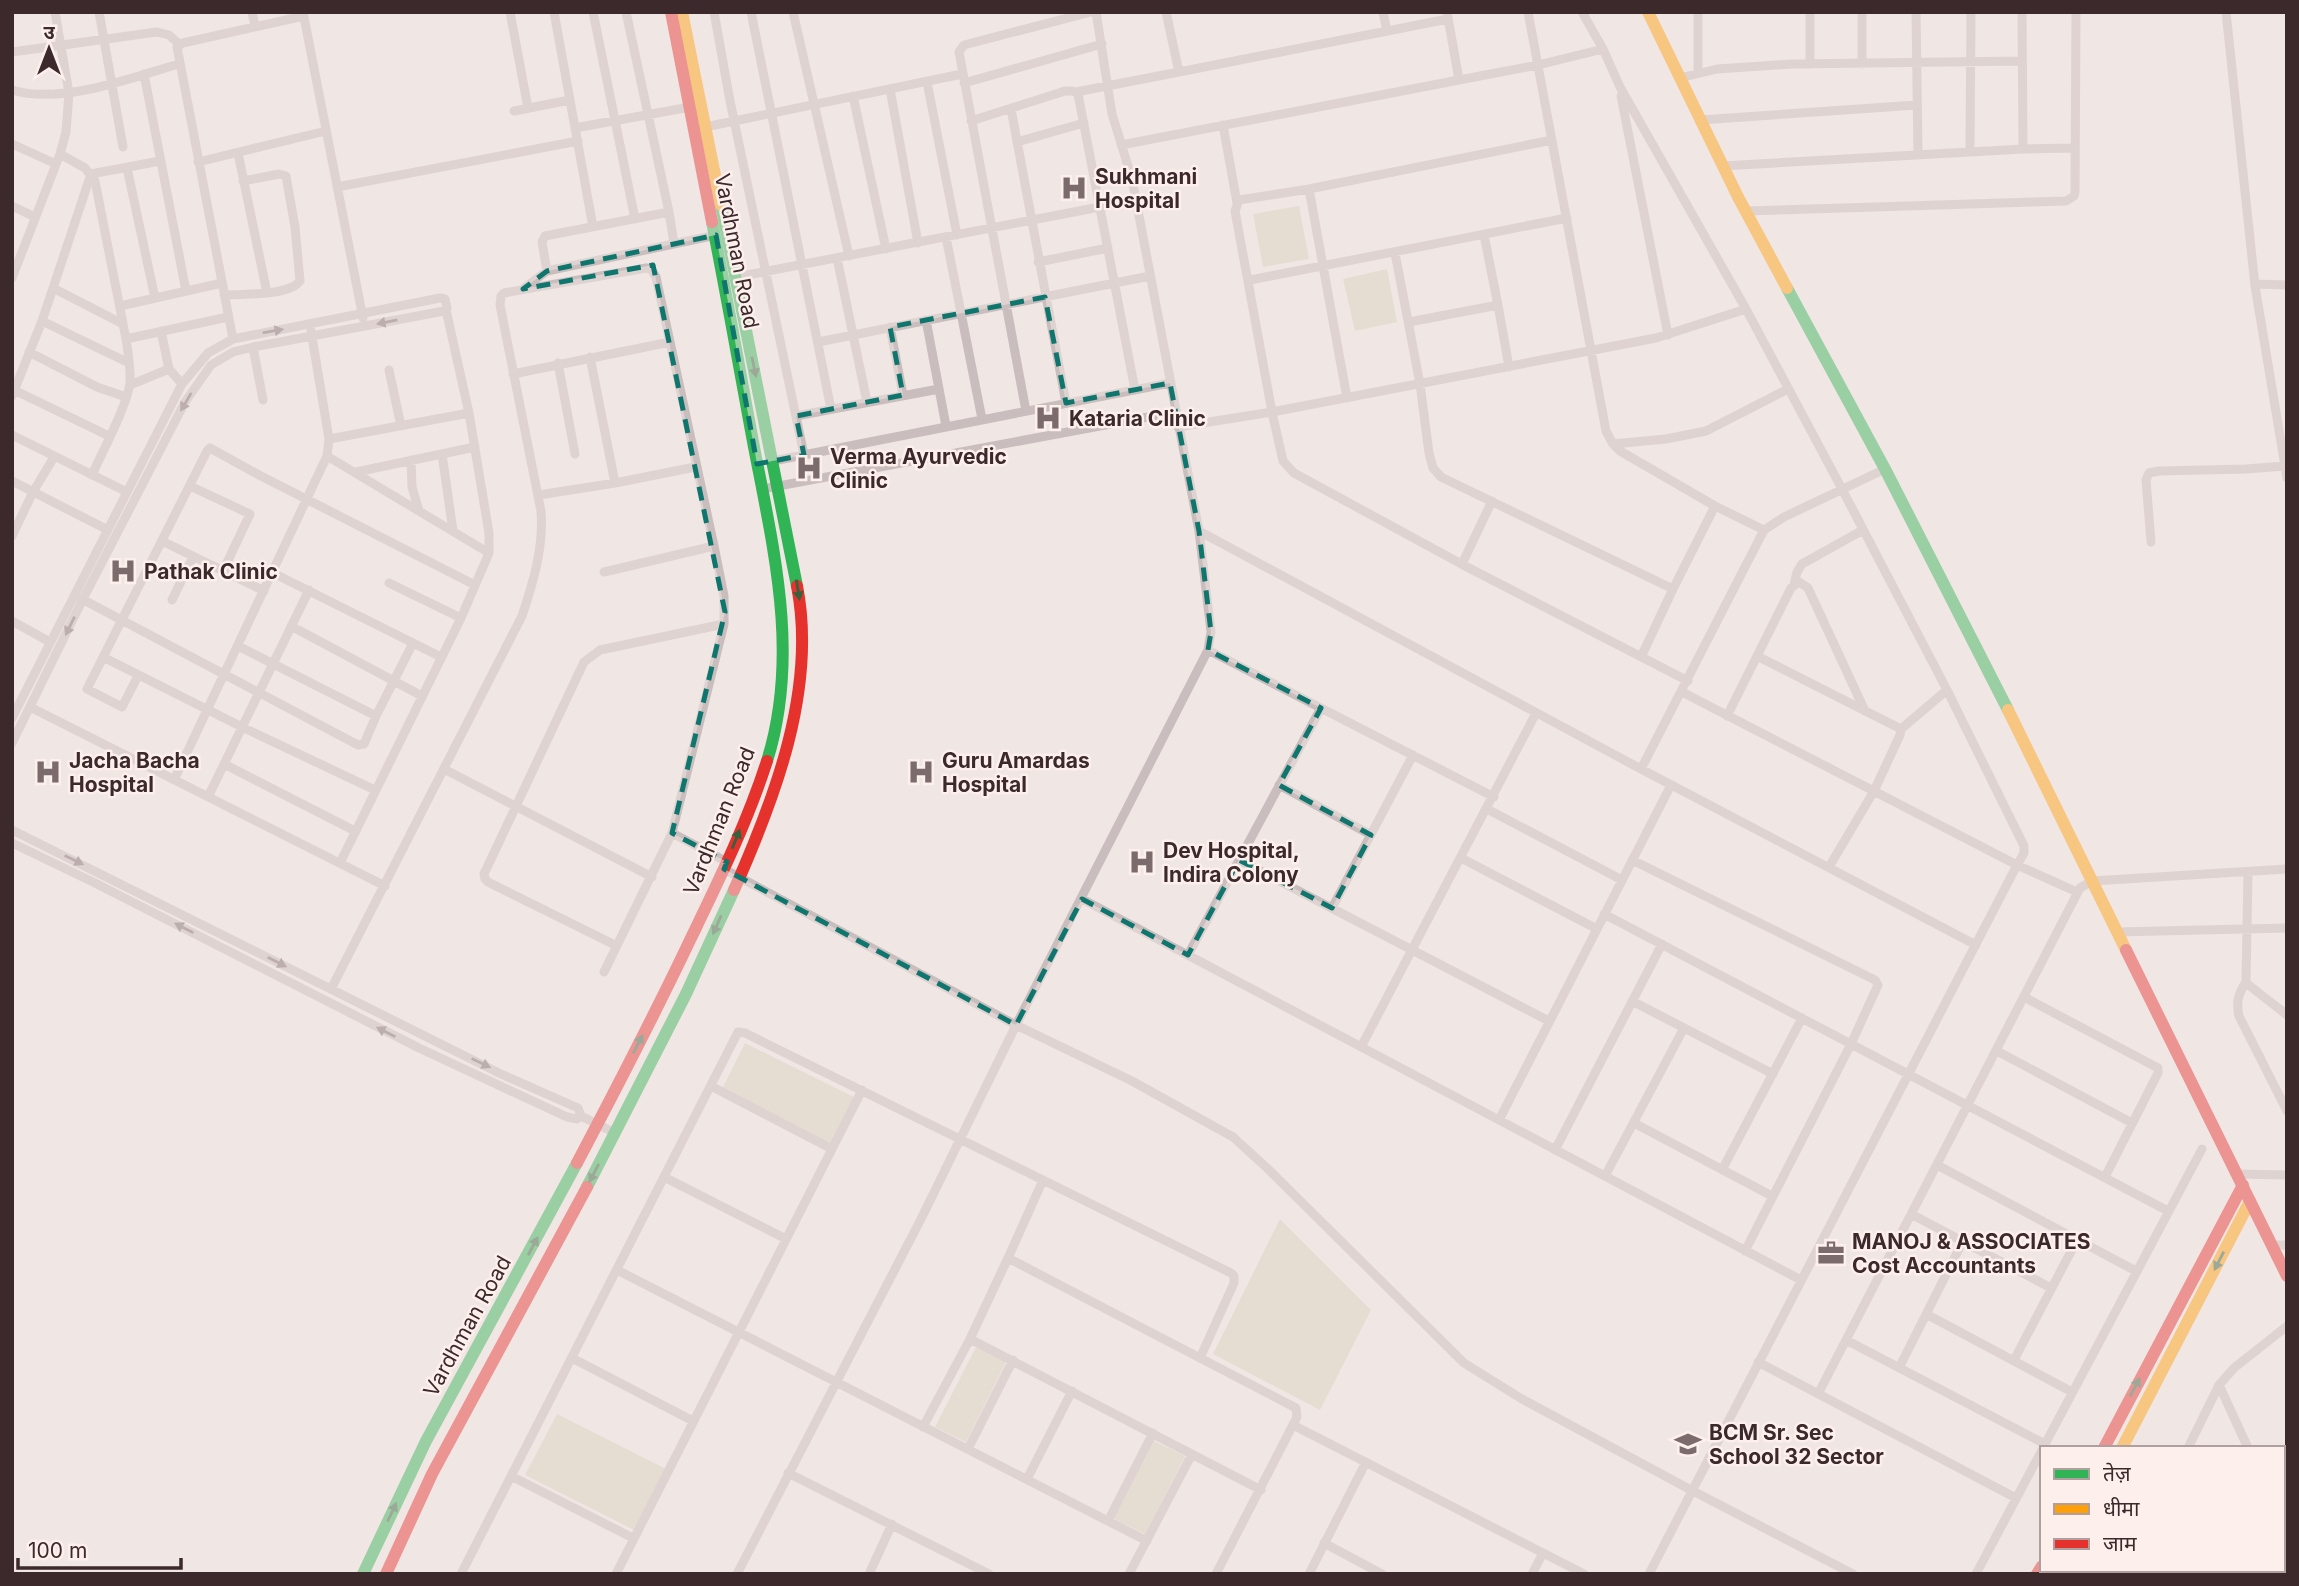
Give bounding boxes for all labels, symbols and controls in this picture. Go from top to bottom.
north arrow [14,14,84,84]
text: उ [43,21,55,44]
place label: Sukhmani Hospital [1095,164,1197,213]
street label: Vardhman Road [710,171,764,331]
hospital icon: Sukhmani Hospital [1059,173,1089,203]
one-way arrow [376,317,398,328]
one-way arrow [263,325,285,336]
one-way arrow [748,356,759,378]
one-way arrow [180,393,192,412]
hospital icon: Kataria Clinic [1033,403,1063,433]
place label: Kataria Clinic [1069,406,1206,431]
place label: Verma Ayurvedic Clinic [830,444,1007,493]
hospital icon: Verma Ayurvedic Clinic [794,453,824,483]
hospital icon: Pathak Clinic [108,556,138,586]
place label: Pathak Clinic [144,559,278,584]
one-way arrow [793,580,804,602]
one-way arrow [64,616,76,636]
street label: Vardhman Road [678,743,760,899]
place label: Jacha Bacha Hospital [69,748,200,797]
place label: Guru Amardas Hospital [942,748,1090,797]
hospital icon: Jacha Bacha Hospital [33,757,63,787]
hospital icon: Guru Amardas Hospital [906,757,936,787]
one-way arrow [731,829,742,850]
place label: Dev Hospital, Indira Colony [1163,838,1300,887]
hospital icon: Dev Hospital, Indira Colony [1127,847,1157,877]
one-way arrow [64,854,84,865]
one-way arrow [711,915,722,936]
one-way arrow [174,923,194,934]
one-way arrow [267,956,287,967]
one-way arrow [376,1026,396,1037]
one-way arrow [633,1034,644,1054]
one-way arrow [471,1057,491,1069]
one-way arrow [588,1163,600,1183]
place label: MANOJ & ASSOCIATES Cost Accountants [1852,1229,2091,1278]
one-way arrow [527,1236,538,1256]
office icon: MANOJ & ASSOCIATES Cost Accountants [1816,1238,1846,1268]
street label: Vardhman Road [418,1251,516,1401]
one-way arrow [2213,1251,2225,1271]
one-way arrow [2129,1377,2141,1397]
place label: BCM Sr. Sec School 32 Sector [1709,1420,1884,1469]
school or university icon: BCM Sr. Sec School 32 Sector [1673,1429,1703,1459]
legend [2040,1446,2285,1572]
text: तेज़ [2103,1461,2131,1486]
text: धीमा [2103,1496,2140,1521]
one-way arrow [387,1502,398,1522]
scale bar [18,1526,180,1570]
text: जाम [2103,1531,2137,1556]
text: 100 m [28,1538,87,1563]

